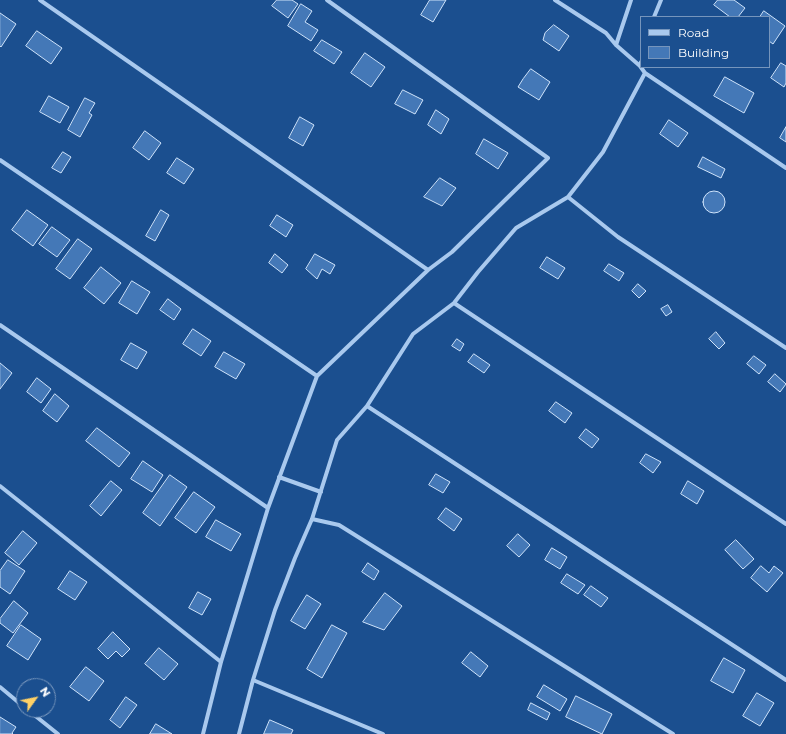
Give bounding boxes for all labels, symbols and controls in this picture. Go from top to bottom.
legend [640,16,770,68]
text: Road [678,25,709,40]
text: Building [678,45,729,60]
north arrow [16,678,56,718]
text: N [37,684,54,700]

